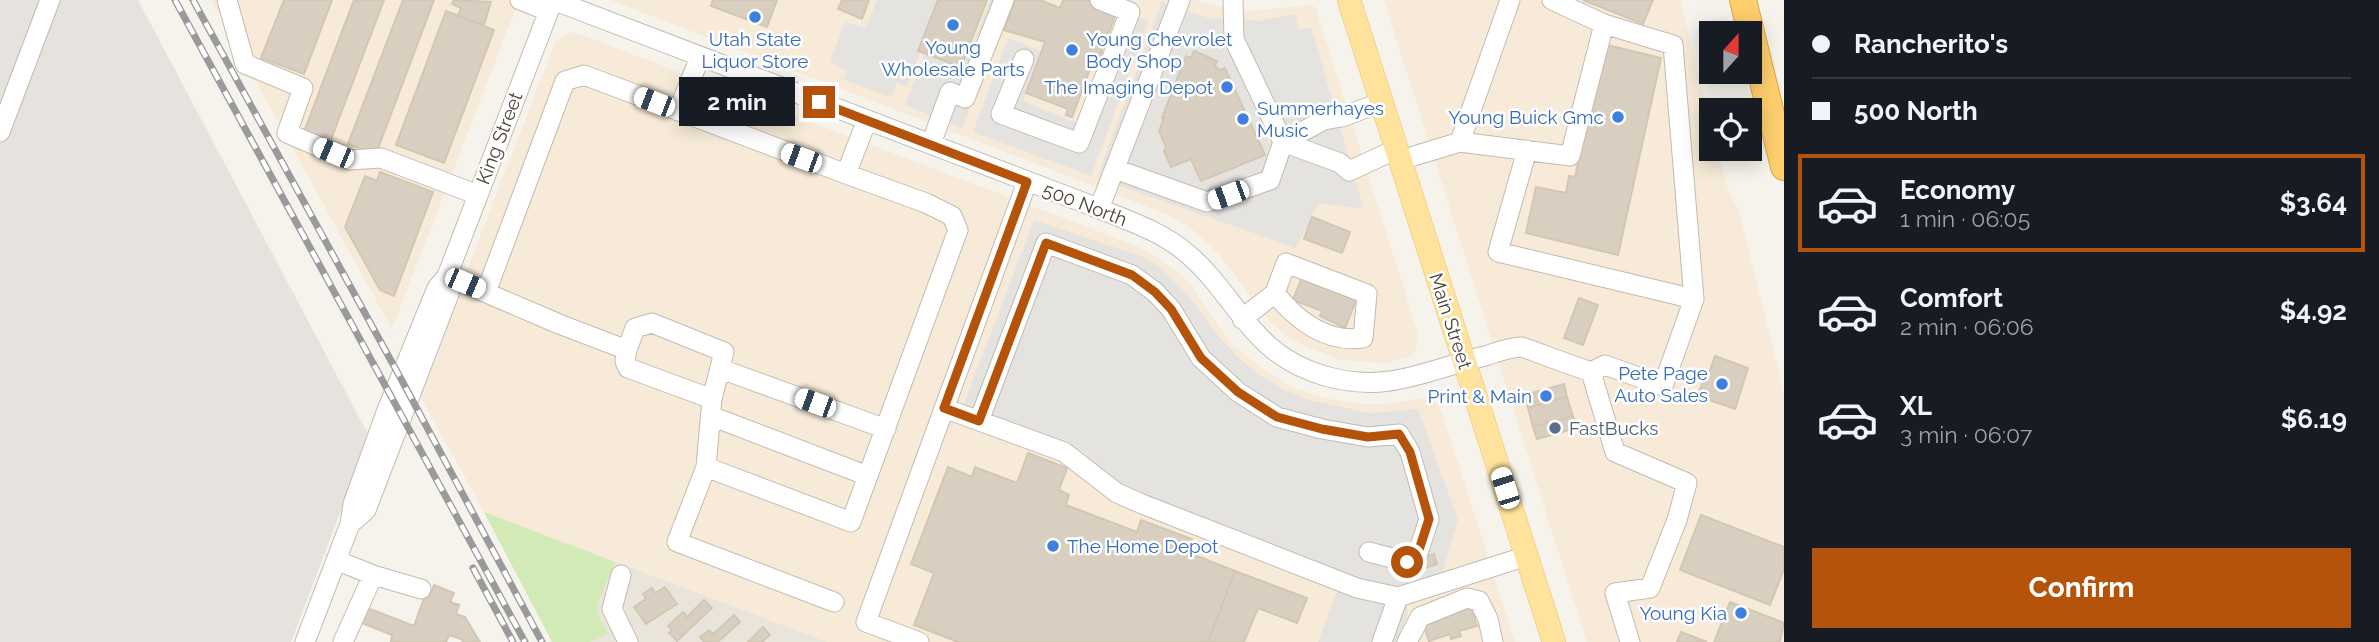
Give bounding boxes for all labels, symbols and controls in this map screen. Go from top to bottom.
marker: Utah State Liquor Store [747,9,763,25]
marker: Young Wholesale Parts [945,17,961,33]
north arrow [1699,21,1762,84]
map controls [1699,21,1762,161]
place label: Utah State Liquor Store [702,28,809,72]
place label: Young Chevrolet Body Shop [1086,28,1233,72]
text: Rancherito's [1854,29,2008,59]
place label: Young Wholesale Parts [881,36,1025,80]
marker: Young Chevrolet Body Shop [1064,42,1080,58]
place label: The Imaging Depot [1044,76,1214,98]
callout: 2 min [679,78,794,126]
marker: The Imaging Depot [1219,79,1235,95]
car [631,85,678,119]
route end [803,86,835,118]
street label: King Street [471,88,527,187]
text: 2 min [707,88,767,115]
text: 500 North [1854,96,1978,126]
place label: Summerhayes Music [1257,97,1384,141]
button: locate [1699,98,1762,161]
place label: Young Buick Gmc [1448,106,1604,128]
marker: Young Buick Gmc [1610,109,1626,125]
marker: Summerhayes Music [1235,111,1251,127]
car [310,135,357,171]
car [778,141,825,175]
icon: car [1816,172,1879,235]
text: Economy [1900,175,2015,205]
street label: 500 North [1040,178,1130,230]
car [1205,178,1252,212]
text: $3.64 [2280,188,2347,218]
text: 1 min · 06:05 [1900,205,2030,232]
car [442,265,489,301]
street label: Main Street [1425,270,1477,372]
icon: car [1816,280,1879,343]
text: Comfort [1900,283,2003,313]
text: $4.92 [2280,296,2347,326]
text: 2 min · 06:06 [1900,313,2034,340]
place label: Pete Page Auto Sales [1614,362,1708,406]
marker: Pete Page Auto Sales [1714,376,1730,392]
place label: Print & Main [1428,385,1532,407]
car [792,386,839,420]
marker: Print & Main [1538,388,1554,404]
icon: car [1816,388,1879,451]
text: XL [1900,391,1932,421]
text: $6.19 [2281,404,2347,434]
place label: FastBucks [1569,417,1658,439]
marker: FastBucks [1547,420,1563,436]
text: 3 min · 06:07 [1900,421,2032,448]
car [1489,465,1522,511]
place label: The Home Depot [1067,535,1219,557]
marker: The Home Depot [1045,538,1061,554]
route start [1391,546,1423,578]
button: Confirm [1812,548,2351,628]
place label: Young Kia [1639,602,1727,624]
marker: Young Kia [1733,605,1749,621]

